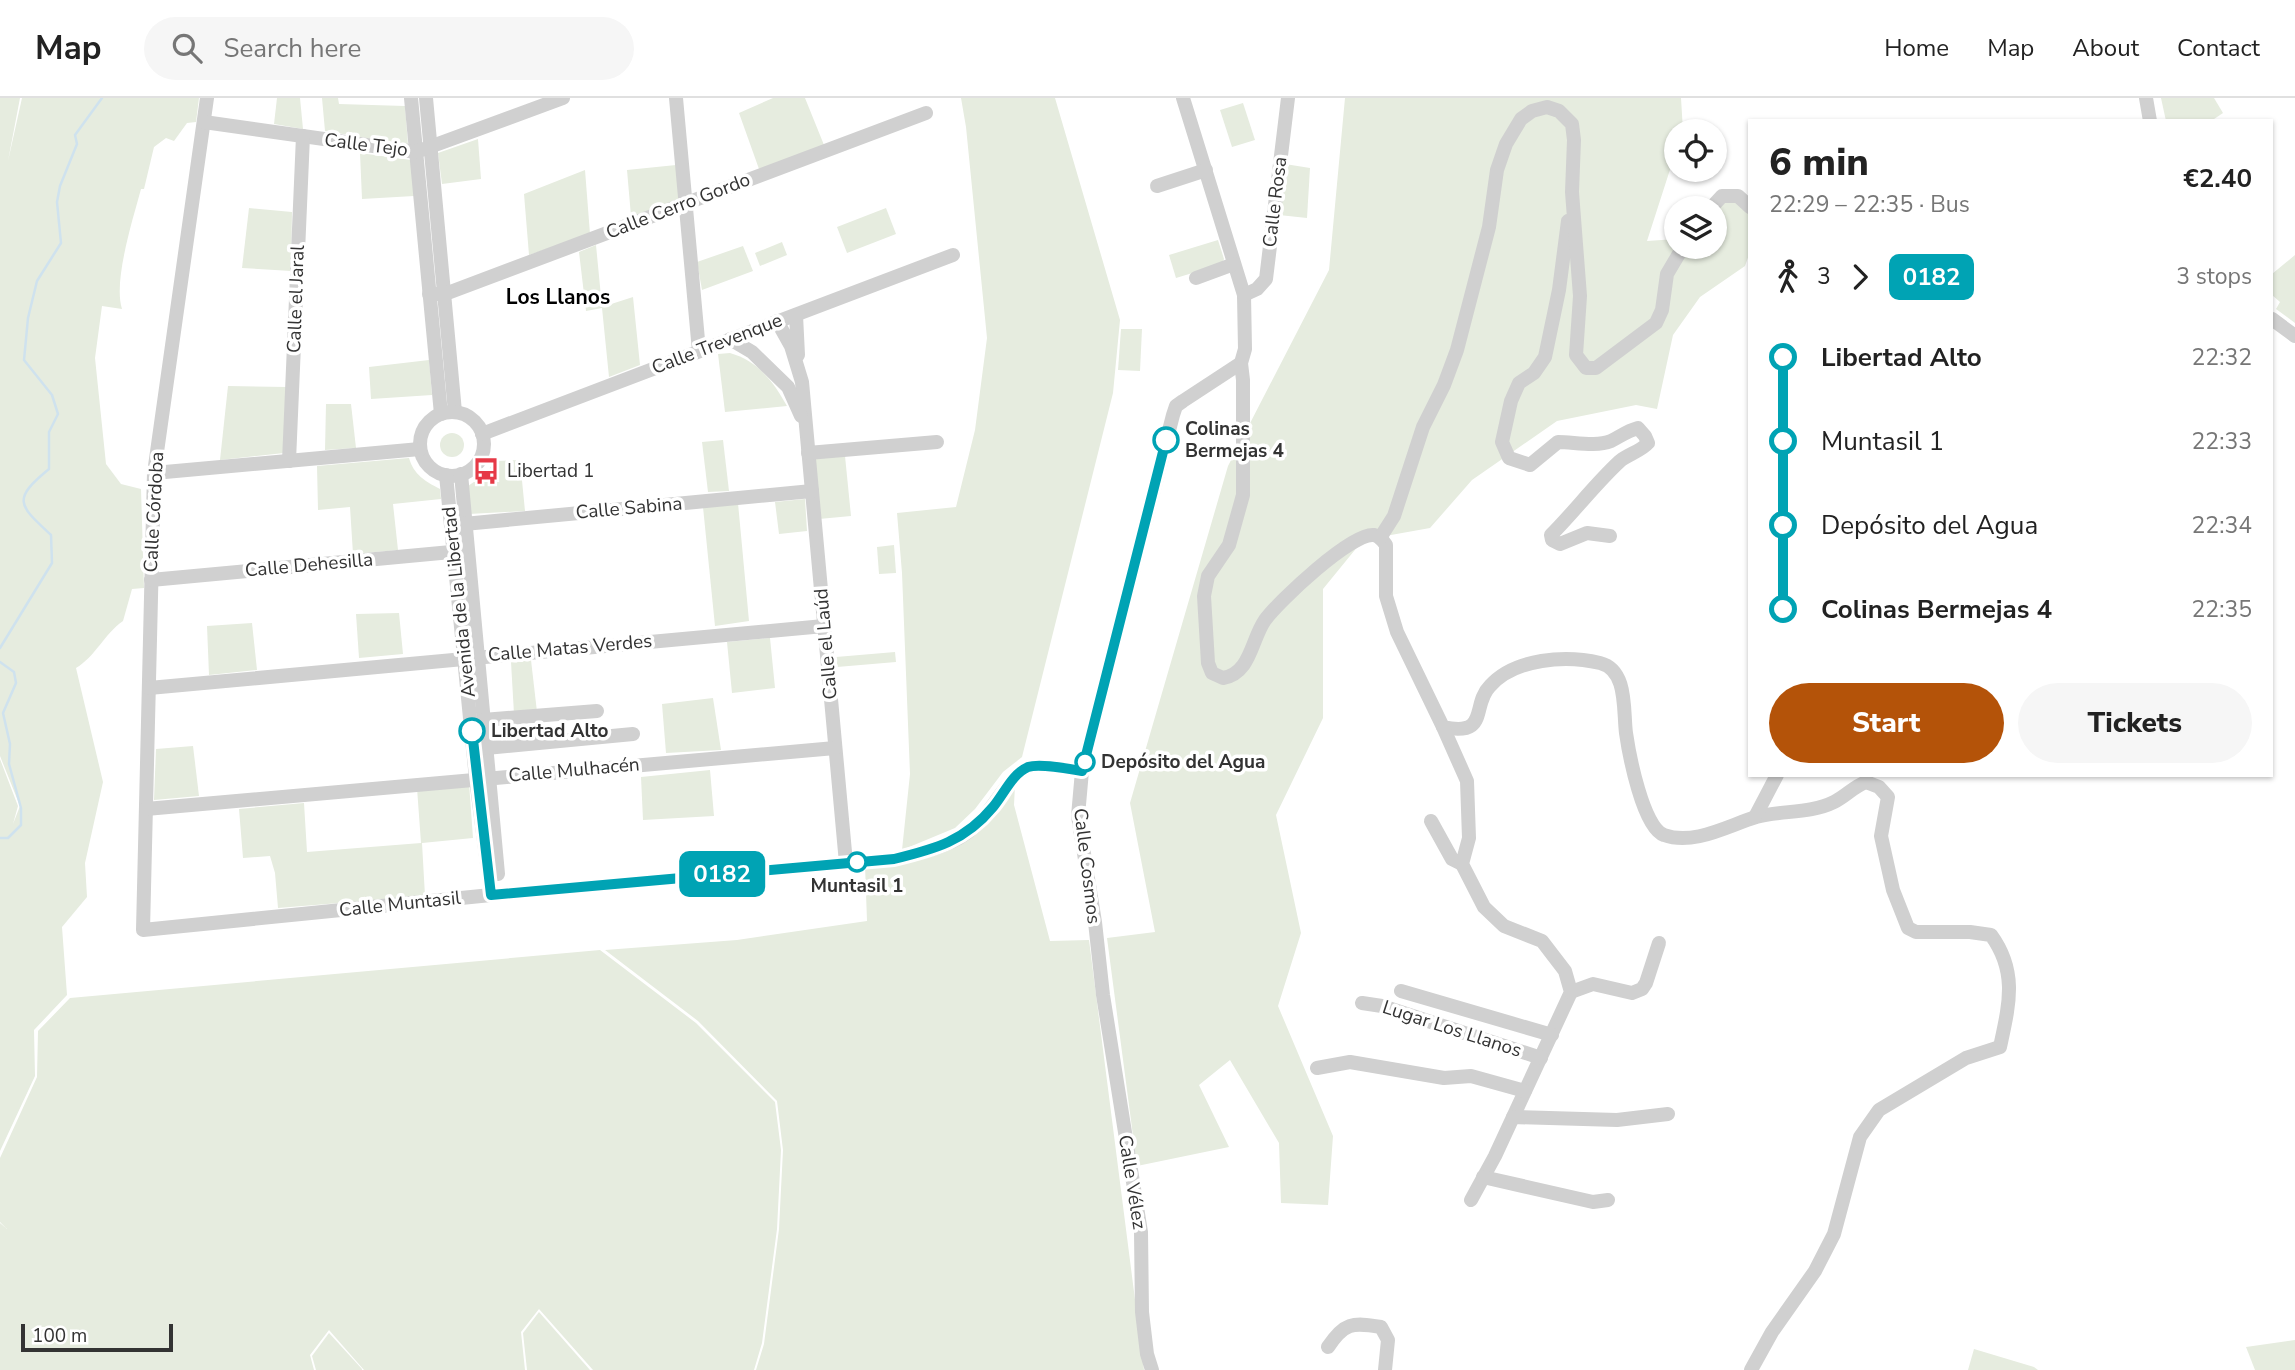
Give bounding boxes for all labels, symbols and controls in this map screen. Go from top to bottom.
search box [144,17,634,80]
text: Map [35,26,102,71]
icon: search [168,29,206,67]
text: Search here [224,31,361,66]
text: Home [1884,32,1949,64]
text: Map [1987,32,2034,64]
text: About [2072,32,2139,64]
text: Contact [2177,32,2260,64]
map controls [1664,119,1727,259]
button: locate [1664,119,1727,182]
street label: Calle Tejo [323,127,409,163]
text: 6 min [1769,137,1869,188]
street label: Calle Rosa [1257,155,1293,249]
text: €2.40 [2183,161,2252,196]
street label: Calle Cerro Gordo [602,167,754,245]
text: 22:29 – 22:35 · Bus [1769,189,1970,220]
button: layers [1664,196,1727,259]
street label: Calle el Jaral [281,244,311,353]
icon: walk [1769,258,1807,296]
icon: forward [1841,258,1879,296]
text: 3 [1817,261,1831,292]
text: 0182 [1903,261,1960,293]
text: 3 stops [2176,261,2252,292]
district label: Los Llanos [506,283,610,311]
street label: Calle Trevenque [648,307,786,381]
text: Libertad Alto [1821,340,1982,375]
text: 22:32 [2192,342,2252,373]
place label: Colinas Bermejas 4 [1185,416,1284,464]
text: Muntasil 1 [1821,424,1944,459]
text: 22:33 [2192,426,2252,457]
marker: Colinas Bermejas 4 [1153,427,1179,453]
street label: Calle Córdoba [138,451,170,573]
bus stop icon: Libertad 1 [471,456,501,486]
place label: Libertad 1 [507,458,594,484]
street label: Calle Sabina [575,490,683,526]
street label: Avenida de la Libertad [436,505,482,699]
text: Depósito del Agua [1821,508,2038,543]
text: 22:34 [2192,510,2252,541]
street label: Calle Dehesilla [244,546,374,584]
street label: Calle el Laúd [808,587,844,701]
text: Colinas Bermejas 4 [1821,592,2052,627]
text: 22:35 [2192,594,2252,625]
street label: Calle Matas Verdes [487,628,653,668]
button: Start [1769,683,2004,763]
button: Tickets [2018,683,2252,763]
marker: Libertad Alto [459,718,485,744]
place label: Libertad Alto [491,718,609,744]
place label: Depósito del Agua [1101,749,1265,775]
street label: Calle Mulhacén [507,751,641,789]
marker: Depósito del Agua [1075,752,1095,772]
street label: Calle Cosmos [1067,807,1107,925]
line badge: 0182 [673,851,771,897]
marker: Muntasil 1 [847,852,867,872]
text: 0182 [693,858,751,890]
place label: Muntasil 1 [810,873,904,899]
street label: Calle Muntasil [338,885,463,923]
street label: Lugar Los Llanos [1379,994,1525,1064]
street label: Calle Vélez [1112,1133,1152,1231]
scale bar [21,1321,173,1353]
text: 100 m [32,1323,87,1349]

